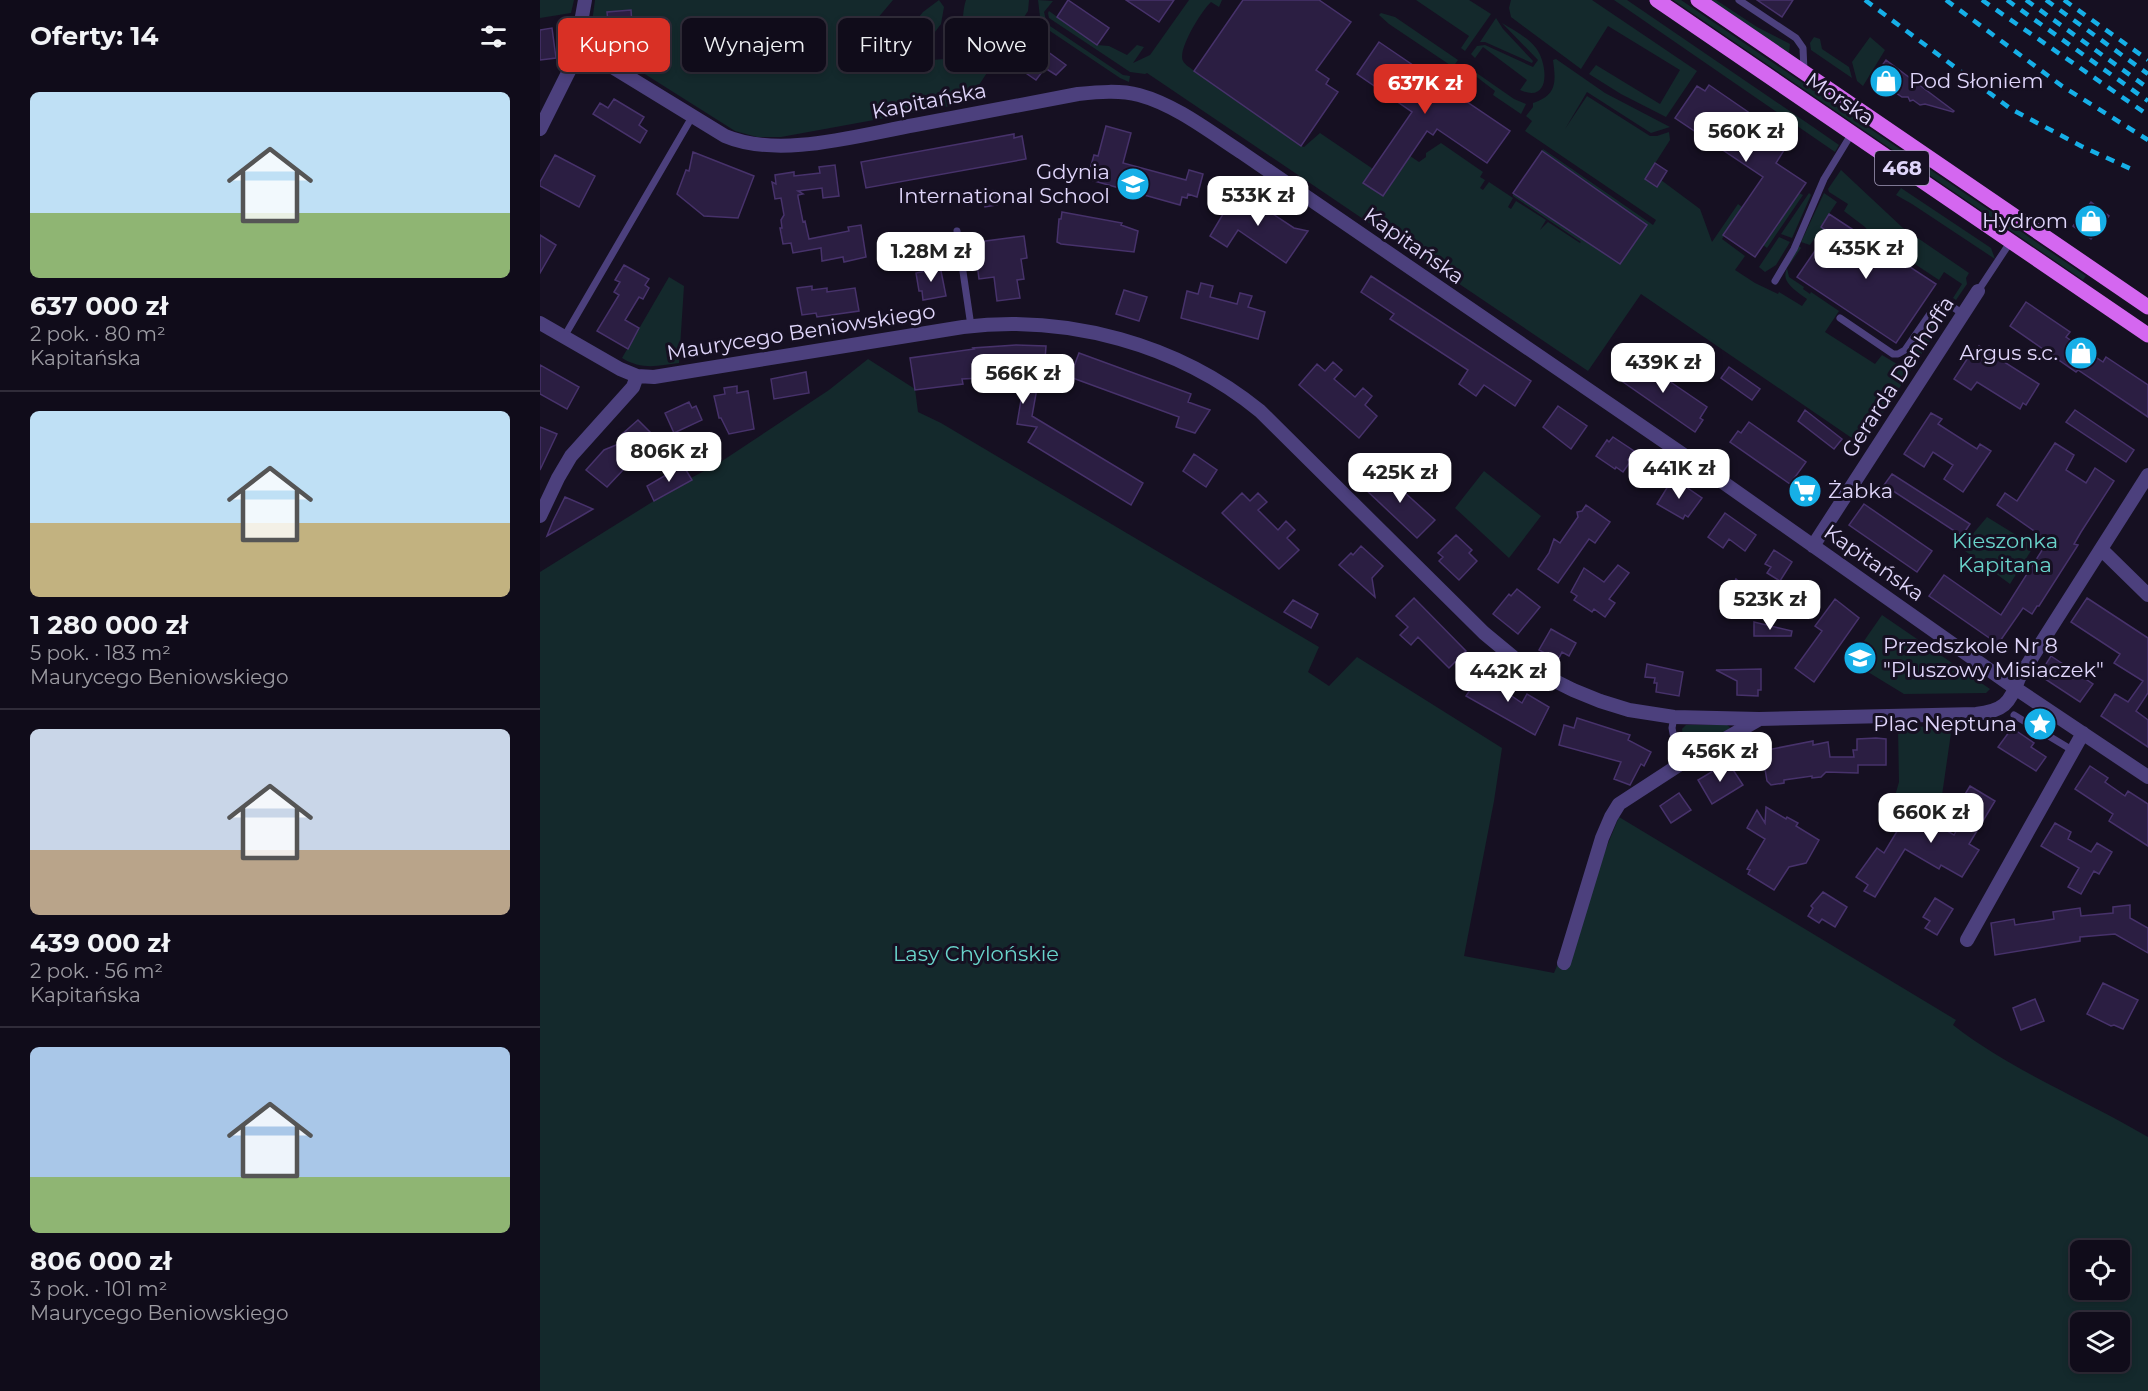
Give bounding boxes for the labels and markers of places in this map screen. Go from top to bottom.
shop icon: Pod Słoniem [1868,63,1904,99]
pin: 637K zł [1370,64,1480,115]
place label: Pod Słoniem [1909,68,2043,93]
pin: 560K zł [1691,112,1801,163]
place label: Gdynia International School [898,159,1110,208]
school or university icon: Gdynia International School [1115,166,1151,202]
pin: 533K zł [1203,176,1313,227]
shop icon: Hydrom [2073,203,2109,239]
place label: Hydrom [1982,208,2068,233]
pin: 435K zł [1811,229,1921,280]
pin: 1.28M zł [869,232,993,283]
shop icon: Argus s.c. [2063,335,2099,371]
place label: Argus s.c. [1959,340,2058,365]
pin: 439K zł [1608,343,1718,394]
pin: 566K zł [968,354,1078,405]
pin: 806K zł [614,432,724,483]
pin: 441K zł [1624,449,1734,500]
pin: 425K zł [1345,453,1455,504]
supermarket icon: Żabka [1787,473,1823,509]
place label: Żabka [1828,478,1893,503]
pin: 523K zł [1715,580,1825,631]
place label: Przedszkole Nr 8 "Pluszowy Misiaczek" [1883,633,2104,682]
school or university icon: Przedszkole Nr 8 "Pluszowy Misiaczek" [1842,640,1878,676]
pin: 442K zł [1453,652,1563,703]
place icon: Plac Neptuna [2022,706,2058,742]
place label: Plac Neptuna [1873,711,2017,736]
pin: 456K zł [1665,732,1775,783]
pin: 660K zł [1876,793,1986,844]

